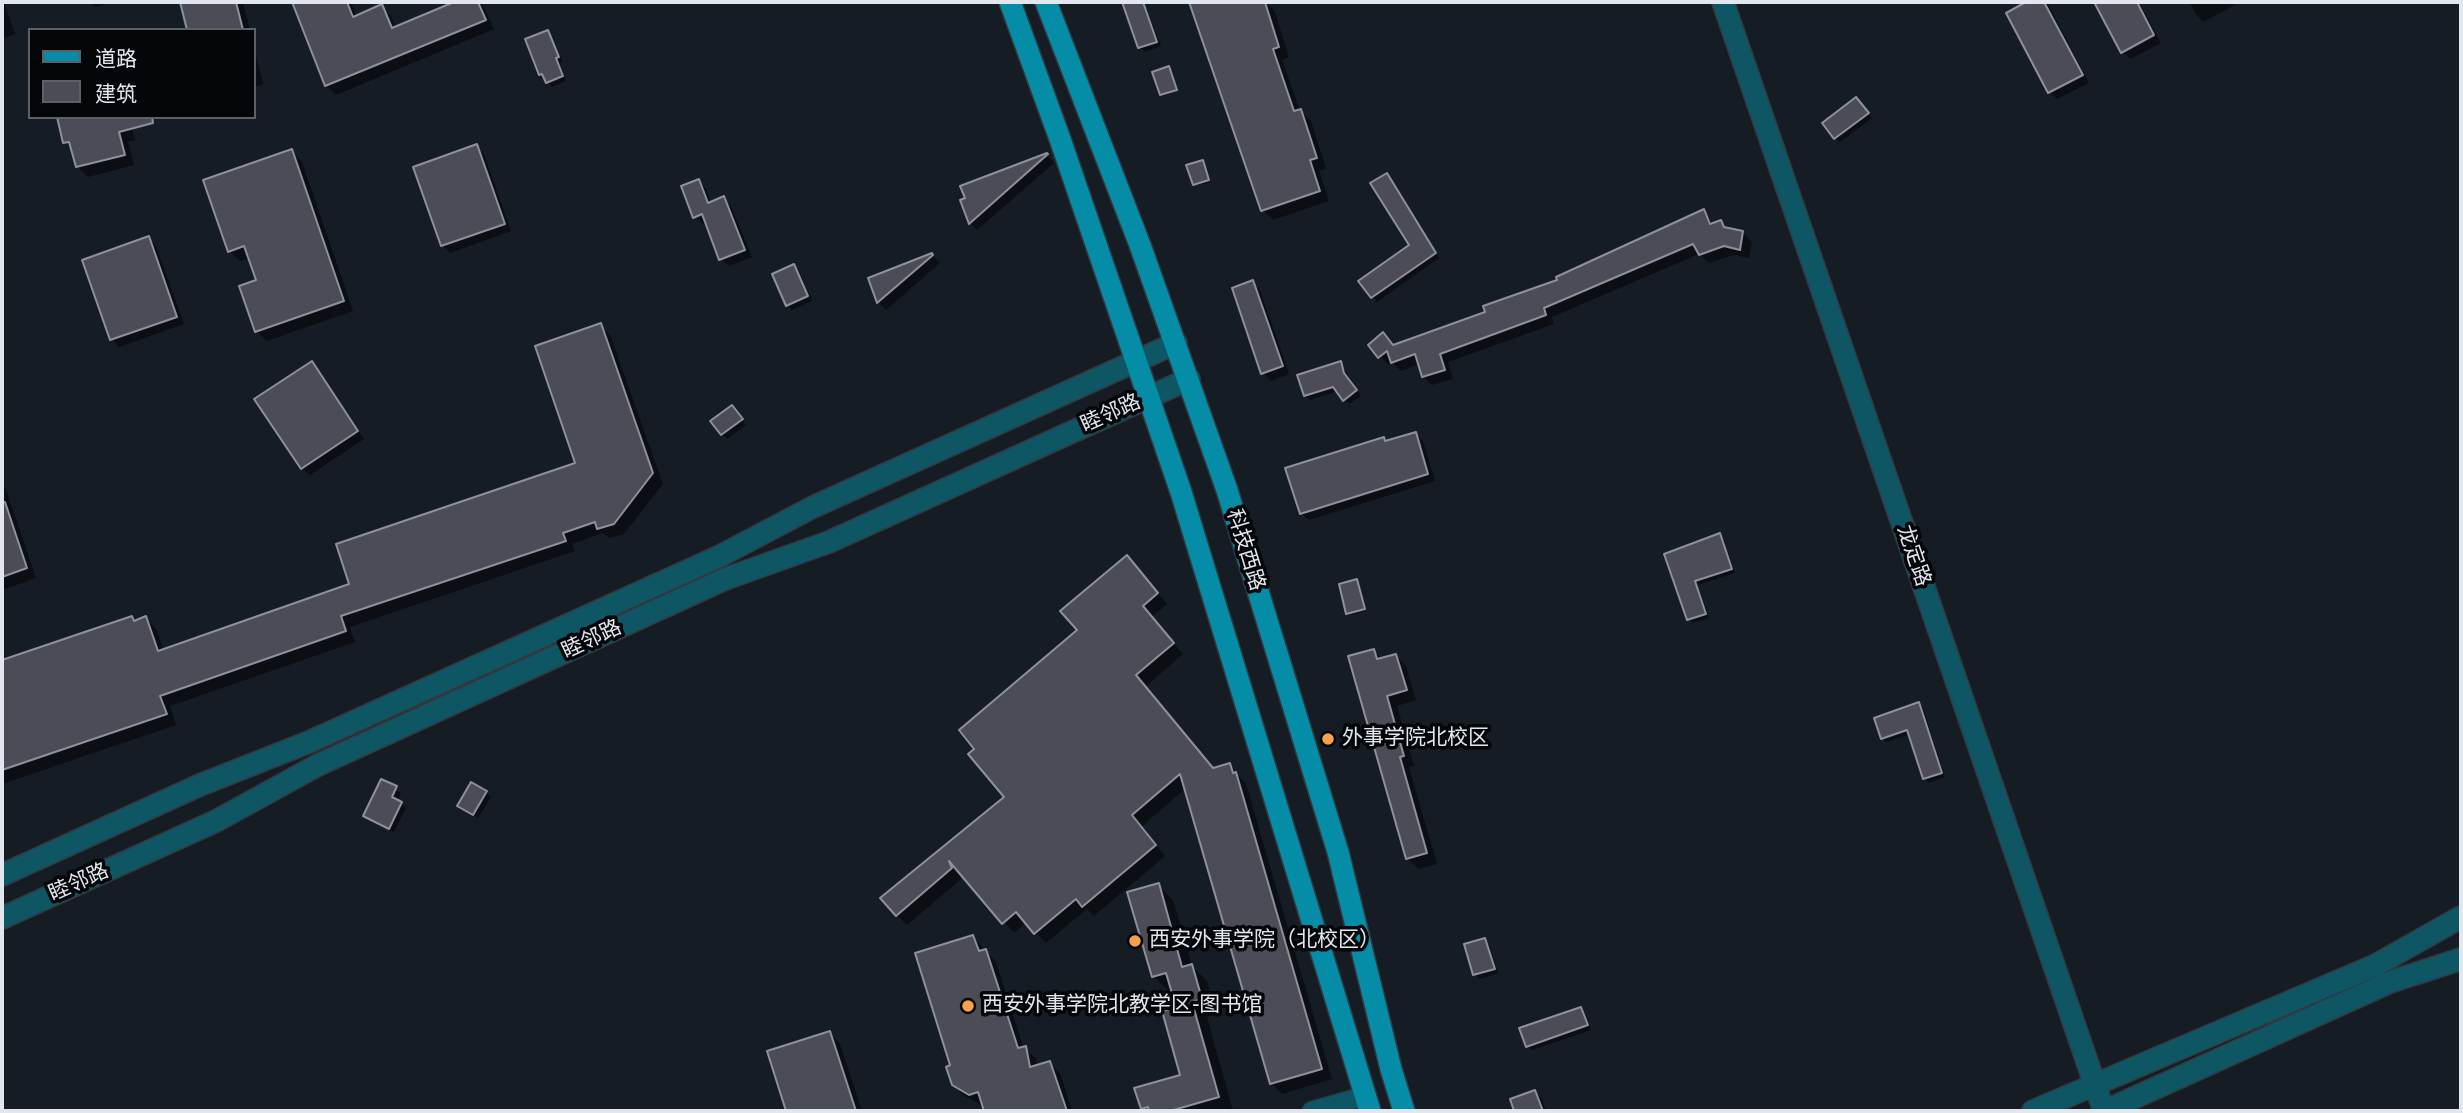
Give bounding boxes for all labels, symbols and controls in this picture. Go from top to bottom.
legend [28,28,256,119]
text: 道路 [95,47,137,71]
text: 建筑 [95,82,137,106]
street label: 睦邻路 [1077,390,1145,438]
street label: 科技西路 [1221,506,1269,594]
street label: 龙定路 [1891,522,1935,590]
street label: 睦邻路 [558,615,626,665]
place label: 外事学院北校区 [1342,726,1489,752]
marker: 外事学院北校区 [1320,731,1336,747]
street label: 睦邻路 [45,859,113,907]
place label: 西安外事学院（北校区） [1149,928,1380,954]
marker: 西安外事学院（北校区） [1127,933,1143,949]
place label: 西安外事学院北教学区-图书馆 [982,993,1263,1019]
marker: 西安外事学院北教学区-图书馆 [960,998,976,1014]

